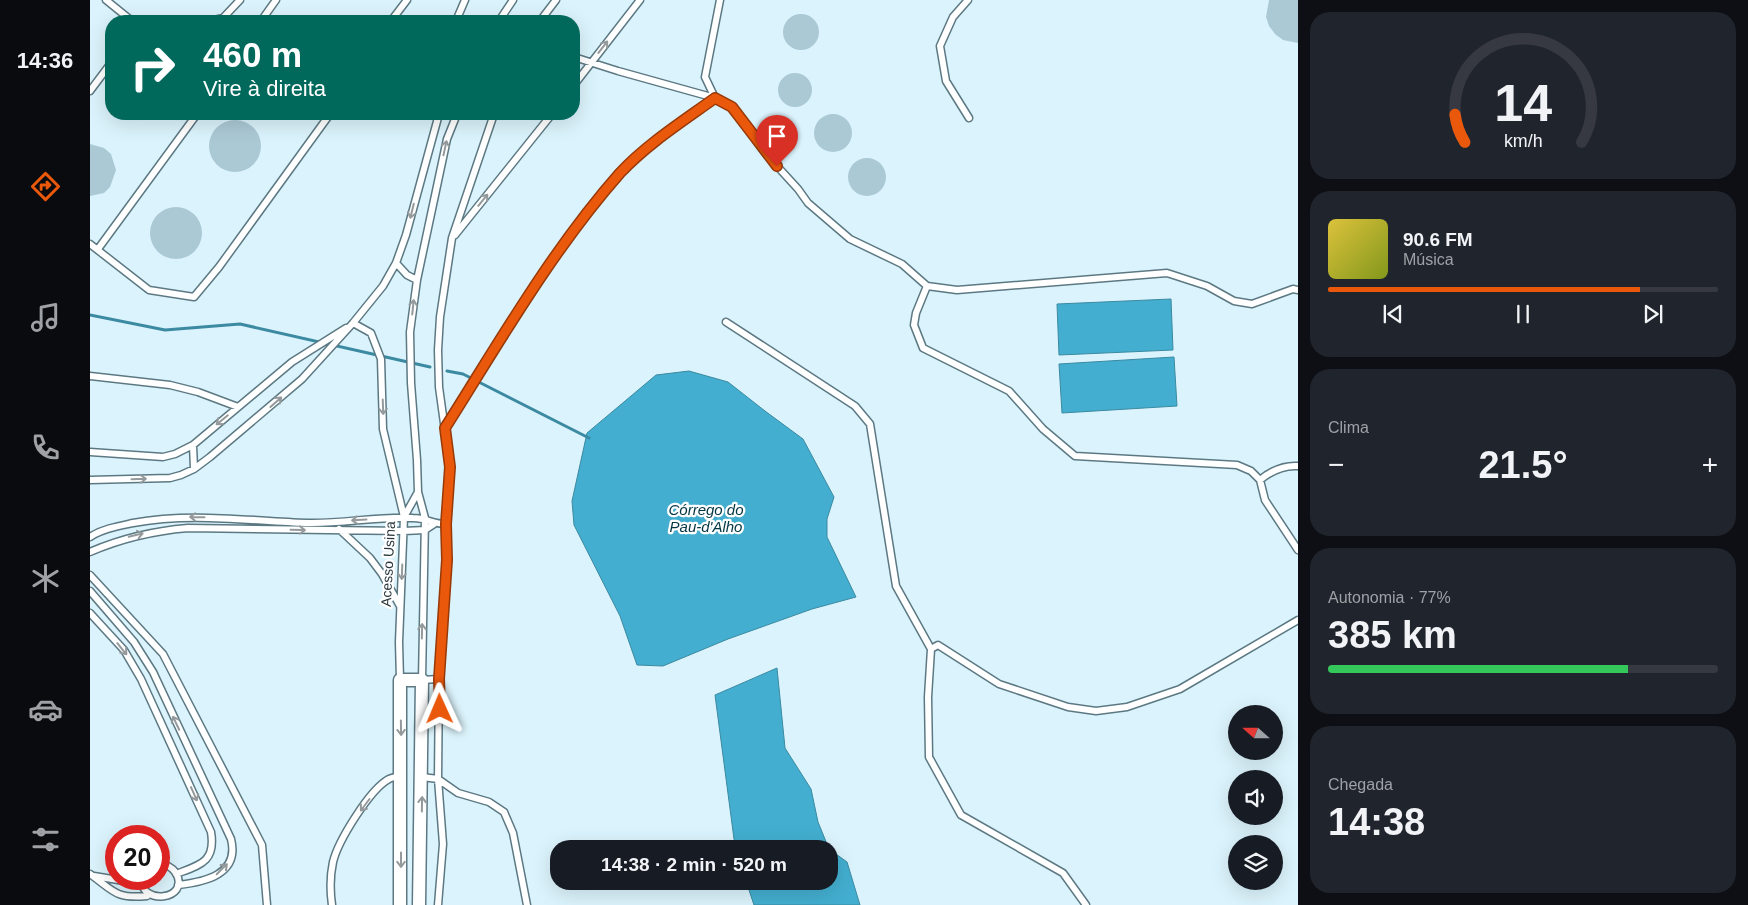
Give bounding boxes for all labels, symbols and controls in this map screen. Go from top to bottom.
icon: right [120,35,185,100]
text: 460 m [203,35,302,74]
one-way arrow [598,40,609,53]
text: 14:36 [17,48,73,73]
text: 14 [1494,74,1552,132]
text: Vire à direita [203,76,326,101]
pin [756,115,798,166]
icon: arrive [763,122,791,150]
text: km/h [1504,131,1542,151]
one-way arrow [441,140,451,156]
icon: directions [28,169,63,204]
one-way arrow [478,194,489,207]
one-way arrow [407,203,416,219]
text: 90.6 FM [1403,229,1473,250]
text: Música [1403,251,1454,268]
one-way arrow [408,299,418,315]
icon: music [28,300,63,335]
icon: previous [1379,300,1407,328]
icon: pause [1509,300,1537,328]
icon: next [1639,300,1667,328]
one-way arrow [269,397,282,408]
one-way arrow [378,399,387,415]
one-way arrow [215,415,228,426]
text: Clima [1328,419,1369,436]
icon: phone [28,430,63,465]
text: 21.5° [1478,444,1568,486]
text: − [1328,449,1344,480]
text: + [1702,449,1718,480]
one-way arrow [130,474,146,483]
water label: Córrego do Pau-d'Alho [668,501,744,535]
one-way arrow [189,512,205,522]
one-way arrow [351,516,367,525]
street label: Acesso Usina [378,521,398,607]
one-way arrow [289,526,305,535]
one-way arrow [127,530,143,539]
icon: climate [28,561,63,596]
one-way arrow [397,564,407,580]
text: Autonomia · 77% [1328,589,1451,606]
text: 385 km [1328,614,1457,656]
one-way arrow [417,624,427,640]
one-way arrow [117,642,128,655]
position arrow [413,682,465,734]
icon: car [28,692,63,727]
north arrow [1228,705,1282,760]
map controls [1228,705,1283,890]
one-way arrow [171,716,180,731]
one-way arrow [396,720,406,736]
button: sound [1228,770,1283,825]
text: Chegada [1328,776,1393,793]
one-way arrow [190,786,200,801]
one-way arrow [417,796,427,812]
one-way arrow [359,798,370,811]
text: 14:38 [1328,801,1425,843]
icon: filters [28,822,63,857]
speed limit sign: 20 [105,825,170,890]
button: layers [1228,835,1283,890]
one-way arrow [396,851,406,867]
text: 14:38 · 2 min · 520 m [601,854,787,875]
one-way arrow [216,863,228,876]

